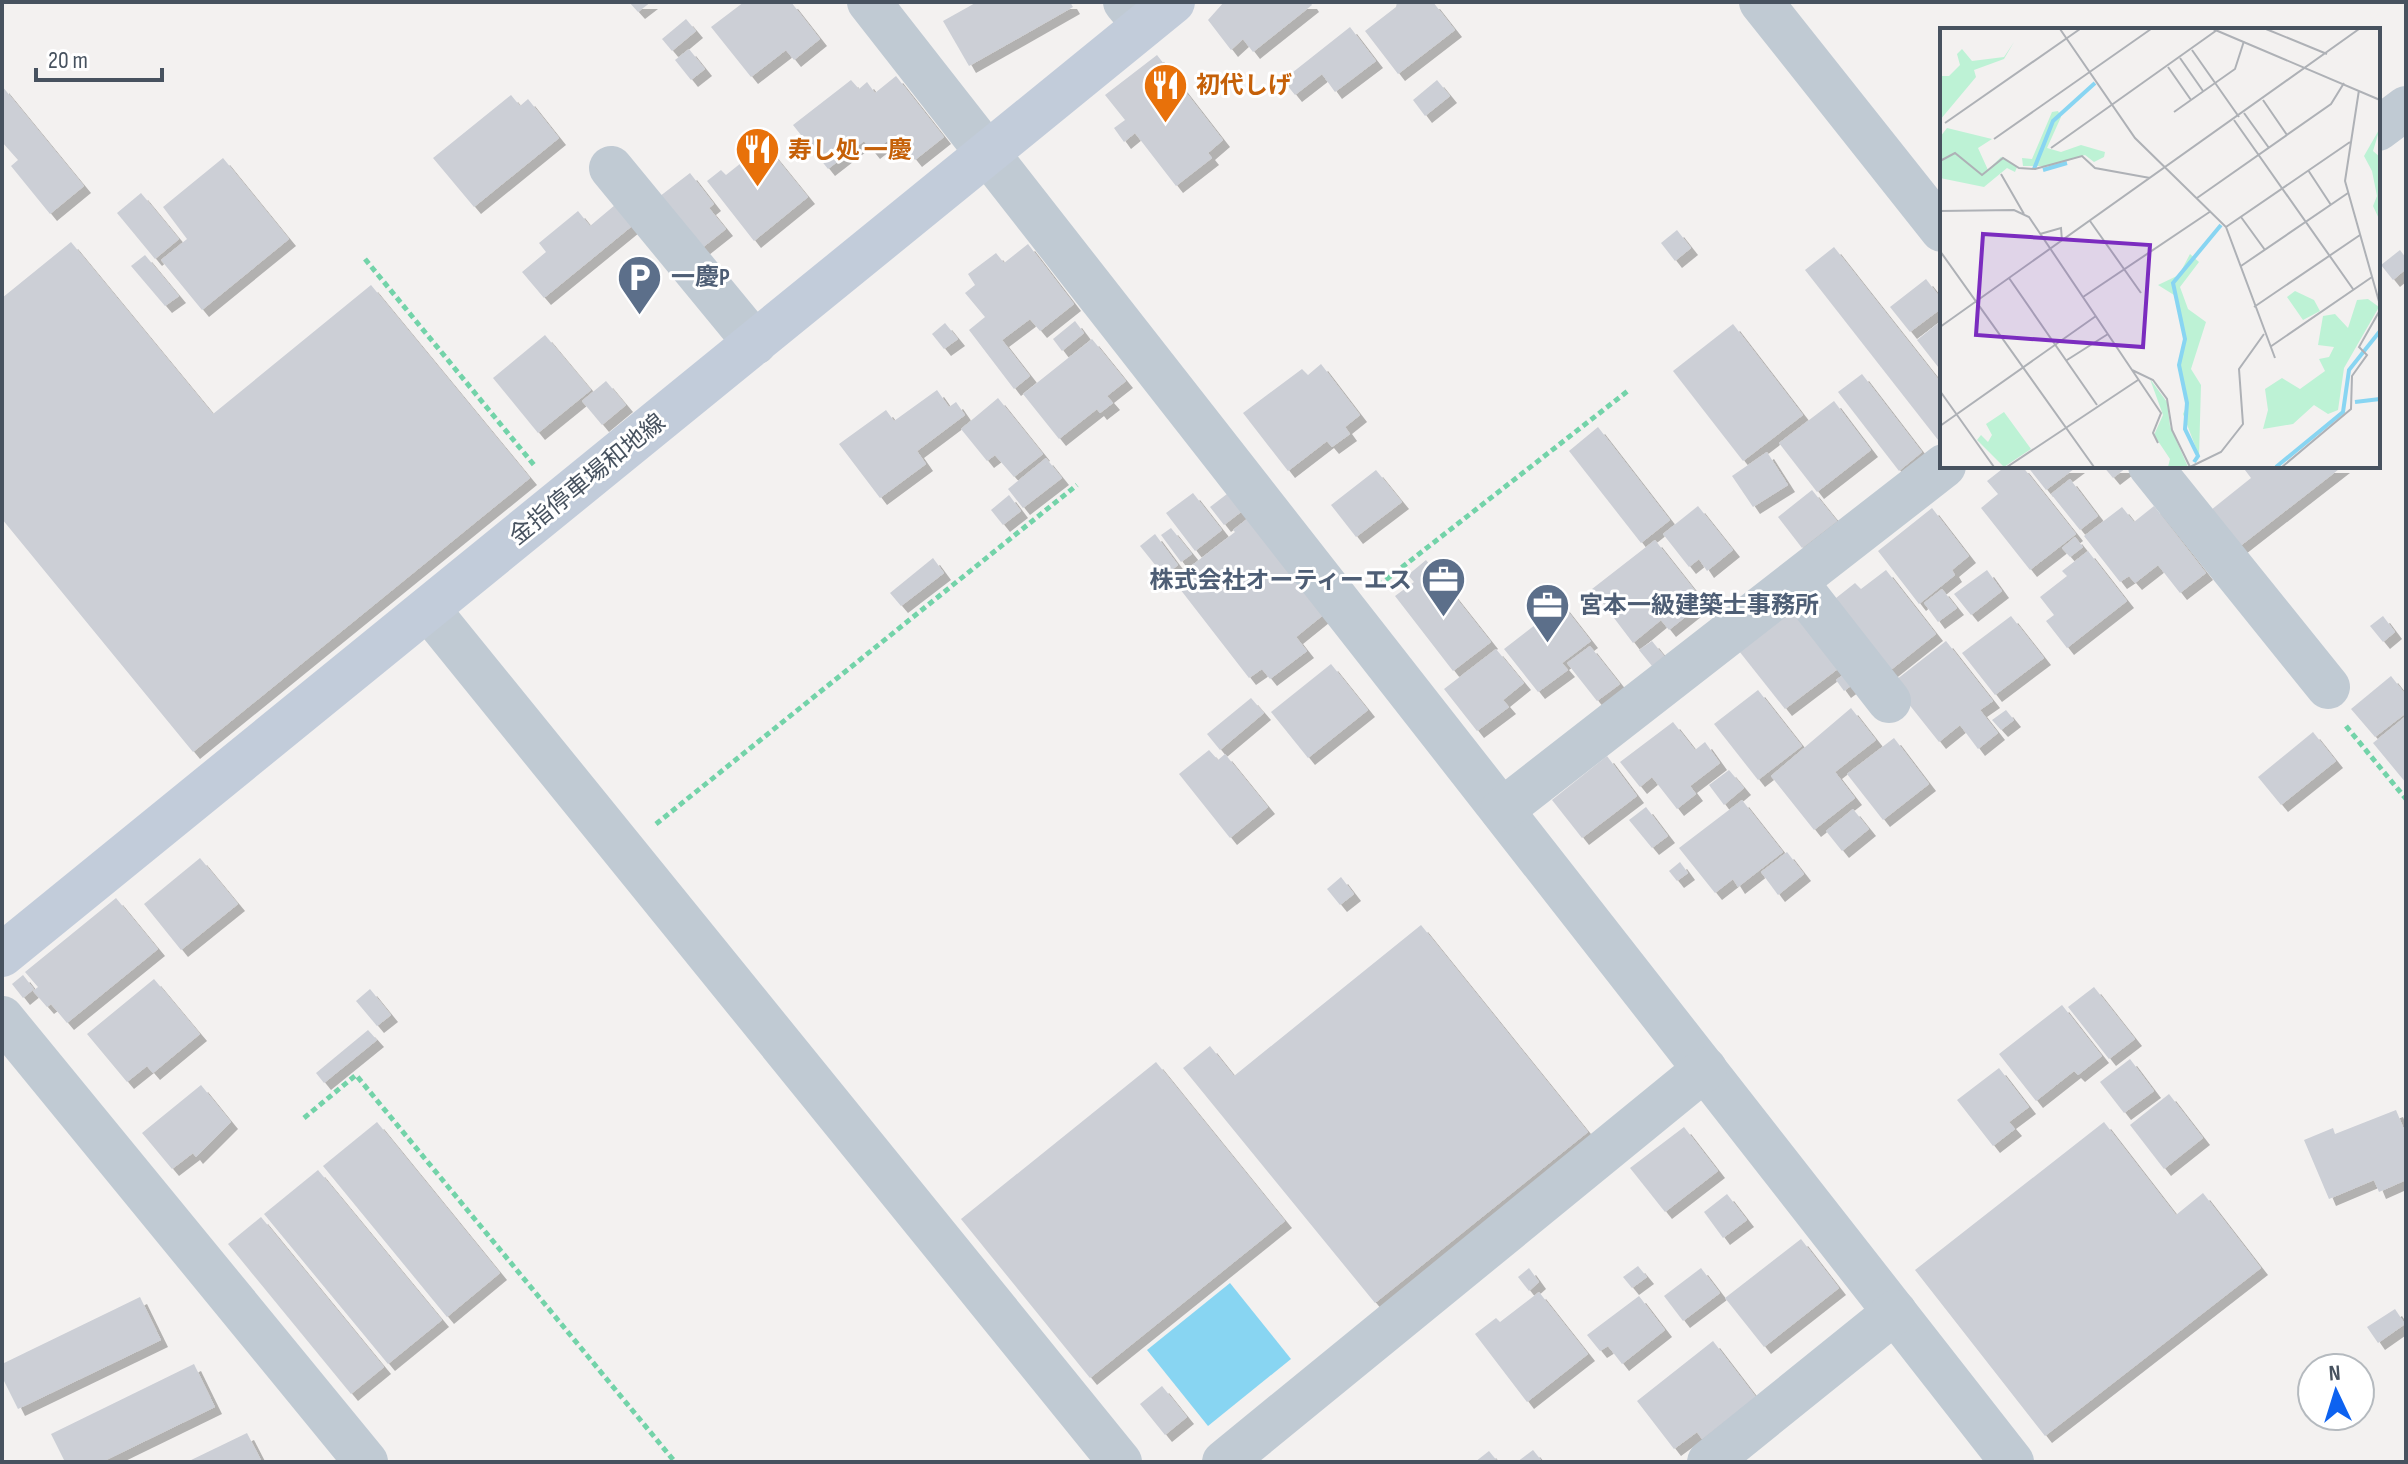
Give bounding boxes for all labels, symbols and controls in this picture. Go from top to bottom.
inset map [1940,28,2380,468]
scale bar [36,32,162,82]
text: 20 m [48,46,88,75]
restaurant icon: 初代しげ [1141,61,1189,124]
place label: 初代しげ [1196,71,1292,100]
restaurant icon: 寿し処 一慶 [733,126,781,189]
place label: 寿し処 一慶 [788,136,912,165]
parking icon: 一慶P [616,253,664,316]
place label: 一慶P [671,263,730,292]
street label: 金指停車場和地線 [504,408,671,551]
office icon: 株式会社オーティーエス [1419,556,1467,619]
place label: 株式会社オーティーエス [1149,566,1412,595]
office icon: 宮本一級建築士事務所 [1524,581,1572,644]
place label: 宮本一級建築士事務所 [1579,591,1819,620]
north arrow [2296,1352,2376,1432]
text: N [2328,1360,2342,1387]

